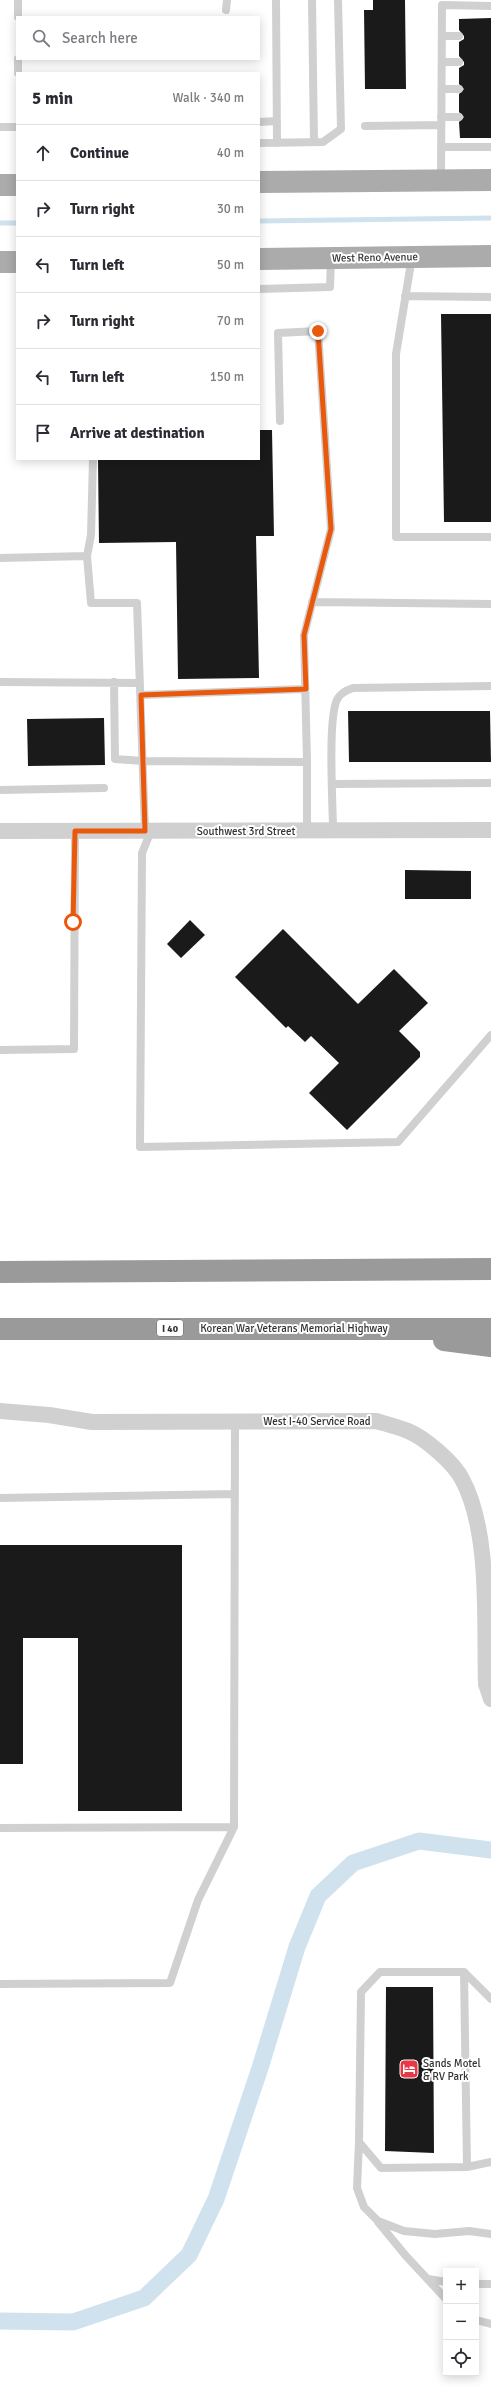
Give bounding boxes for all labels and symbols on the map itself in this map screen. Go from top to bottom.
street label: West Reno Avenue [332,250,418,265]
route end [309,322,327,340]
street label: Southwest 3rd Street [197,825,295,838]
route start [64,913,82,931]
road number: I 40 [157,1320,183,1336]
street label: Korean War Veterans Memorial Highway [200,1322,389,1335]
street label: West I-40 Service Road [263,1415,371,1428]
place label: Sands Motel & RV Park [423,2057,481,2083]
hotel icon: Sands Motel & RV Park [398,2058,420,2080]

